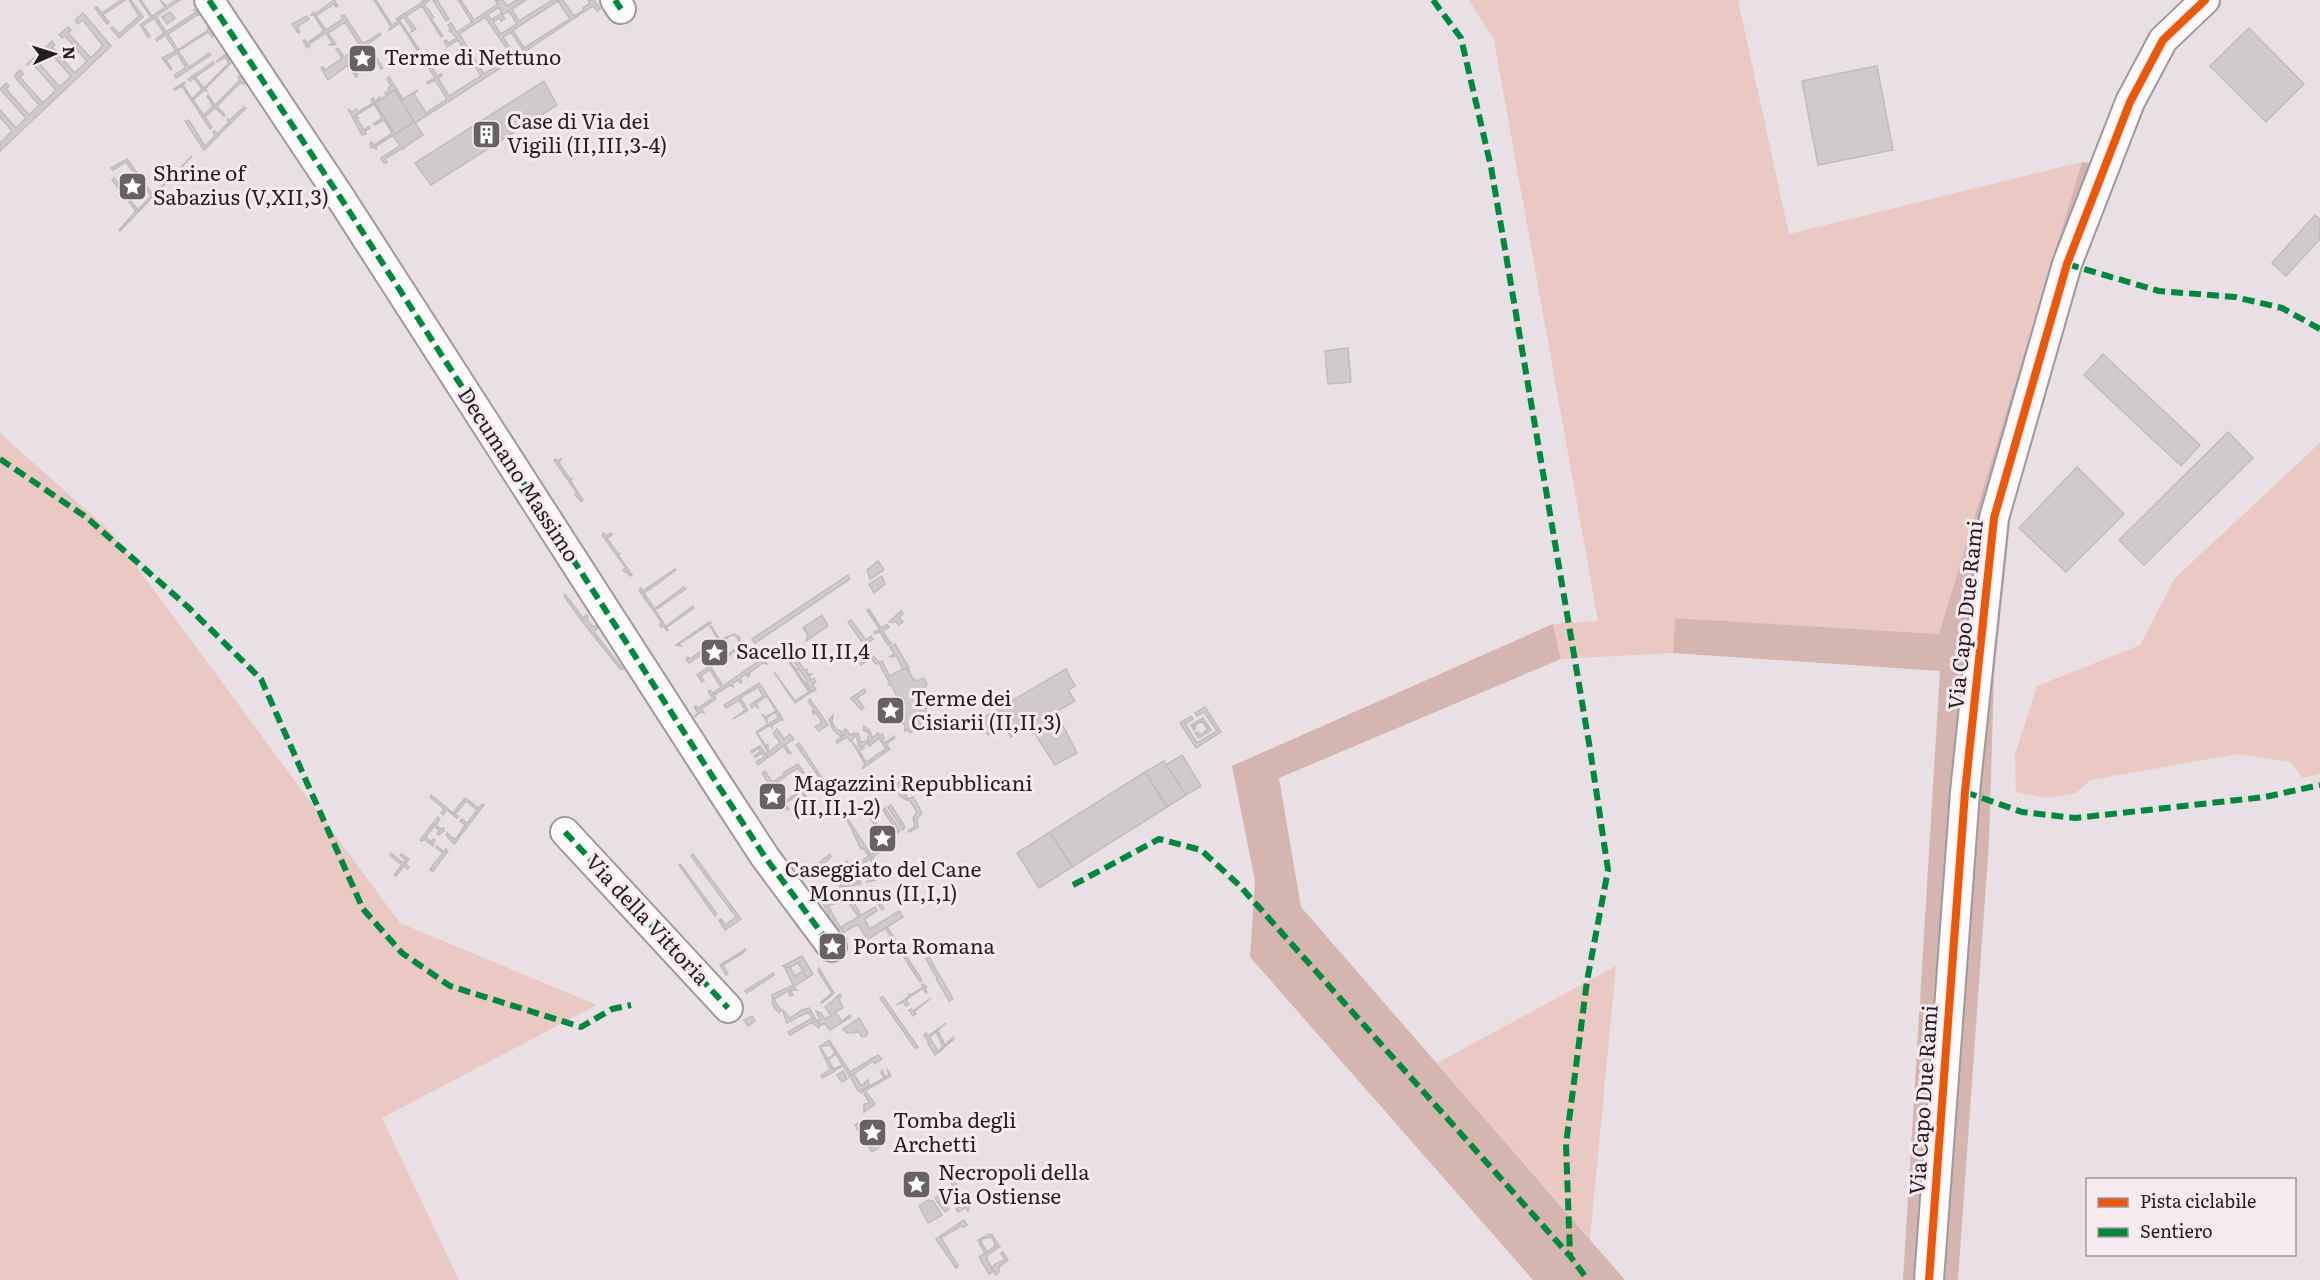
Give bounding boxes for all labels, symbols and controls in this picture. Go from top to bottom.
north arrow [24,24,84,84]
place label: Terme di Nettuno [384,40,561,71]
place icon: Terme di Nettuno [347,42,379,74]
text: N [58,46,82,61]
place label: Case di Via dei Vigili (II,III,3-4) [507,104,667,159]
building icon: Case di Via dei Vigili (II,III,3-4) [470,118,502,150]
place label: Shrine of Sabazius (V,XII,3) [153,156,329,211]
place icon: Shrine of Sabazius (V,XII,3) [116,170,148,202]
street label: Decumano Massimo [452,380,588,567]
street label: Via Capo Due Rami [1938,518,1989,711]
place label: Sacello II,II,4 [736,634,870,665]
place icon: Sacello II,II,4 [699,636,731,668]
place label: Terme dei Cisiarii (II,II,3) [911,681,1062,736]
place icon: Terme dei Cisiarii (II,II,3) [874,695,906,727]
place label: Magazzini Repubblicani (II,II,1-2) [793,766,1032,821]
place icon: Magazzini Repubblicani (II,II,1-2) [756,780,788,812]
place icon: Caseggiato del Cane Monnus (II,I,1) [867,823,899,855]
street label: Via della Vittoria [580,846,718,991]
place label: Caseggiato del Cane Monnus (II,I,1) [785,852,981,907]
place label: Porta Romana [853,929,996,960]
place icon: Porta Romana [816,931,848,963]
street label: Via Capo Due Rami [1899,1004,1944,1196]
place label: Tomba degli Archetti [893,1103,1016,1158]
place icon: Tomba degli Archetti [856,1117,888,1149]
place label: Necropoli della Via Ostiense [938,1155,1090,1210]
place icon: Necropoli della Via Ostiense [901,1169,933,1201]
legend [2086,1178,2296,1256]
text: Pista ciclabile [2140,1187,2256,1214]
text: Sentiero [2140,1217,2213,1244]

